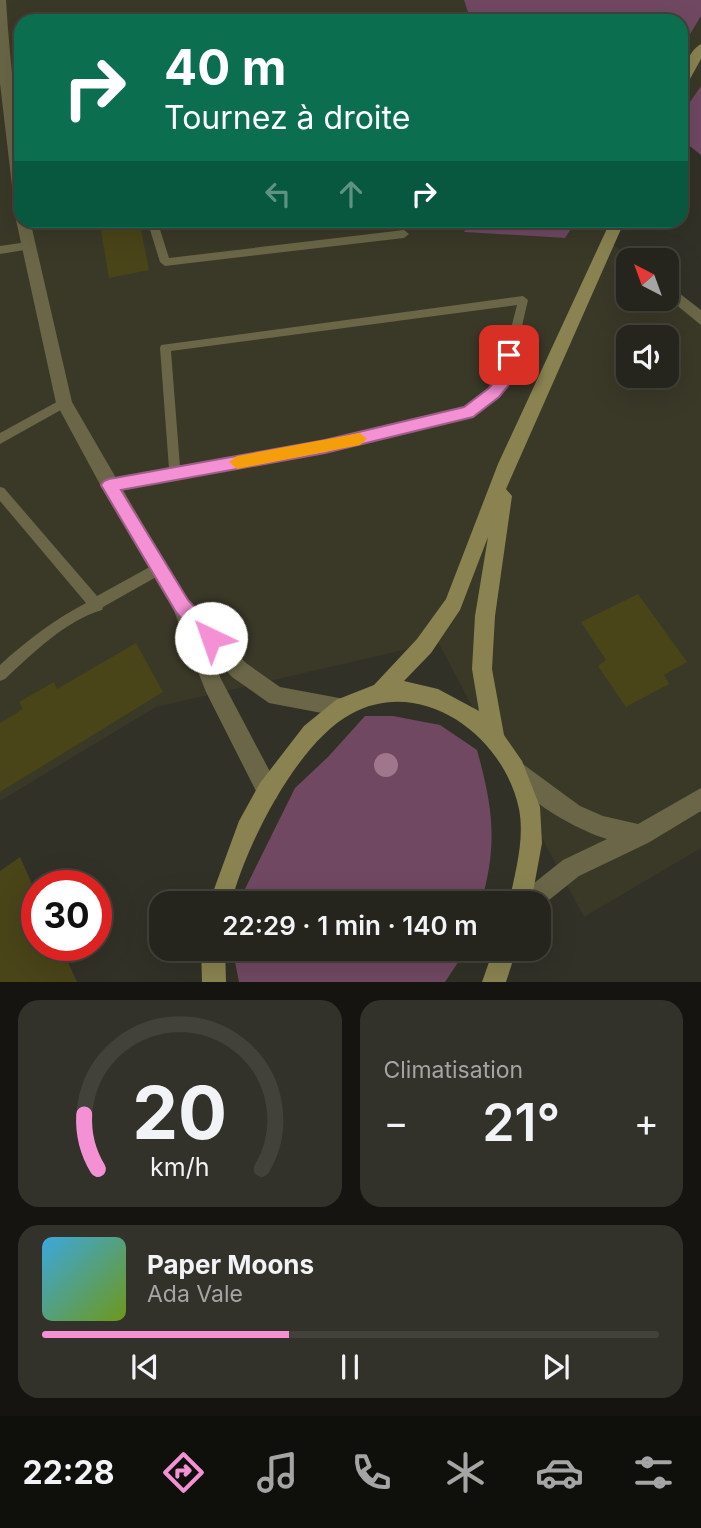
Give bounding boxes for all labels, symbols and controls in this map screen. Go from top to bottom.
text: 40 m [164,38,287,97]
icon: right [49,42,140,133]
text: Tournez à droite [164,98,410,137]
icon: left [259,175,297,213]
icon: ahead [332,175,370,213]
icon: right [405,175,443,213]
north arrow [616,248,679,312]
map controls [616,248,679,388]
pin [479,325,539,385]
button: sound [616,325,679,388]
icon: arrive [490,336,528,374]
position arrow [174,601,248,675]
speed limit sign: 30 [21,870,112,961]
text: 22:29 · 1 min · 140 m [222,910,478,941]
text: Climatisation [384,1056,523,1084]
text: 20 [132,1069,227,1158]
text: 21° [482,1091,560,1154]
text: − [384,1099,409,1145]
text: + [634,1099,659,1145]
text: km/h [150,1152,209,1182]
text: Paper Moons [147,1249,314,1280]
text: Ada Vale [147,1280,243,1308]
icon: previous [126,1348,164,1386]
icon: pause [331,1348,369,1386]
icon: next [537,1348,575,1386]
icon: directions [159,1448,208,1497]
icon: music [253,1448,302,1497]
icon: phone [347,1448,396,1497]
icon: climate [441,1448,490,1497]
icon: car [535,1448,584,1497]
icon: filters [629,1448,678,1497]
text: 22:28 [23,1453,114,1492]

